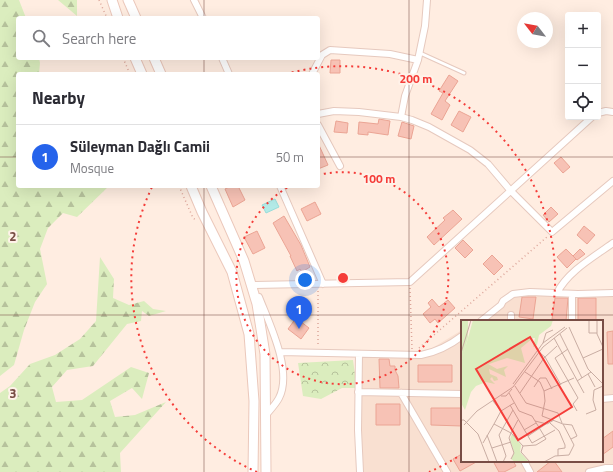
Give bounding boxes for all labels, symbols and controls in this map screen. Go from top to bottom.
north arrow [517,12,553,48]
map controls [565,12,601,120]
button: + [565,12,601,48]
search box [16,16,320,60]
icon: search [30,27,52,49]
text: Search here [62,27,136,50]
button: − [565,48,601,84]
text: 200 m [400,69,432,88]
button: locate [565,84,601,120]
text: Nearby [32,85,85,111]
text: Süleyman Dağlı Camii [70,135,210,158]
text: 1 [41,147,49,167]
text: 50 m [276,147,304,167]
text: Mosque [70,158,114,178]
text: 100 m [363,169,395,188]
text: 2 [9,226,17,246]
your location [295,270,315,290]
centre of rings [336,271,350,285]
pin: 1 [286,296,312,329]
inset map [461,320,603,462]
text: 3 [9,383,17,403]

